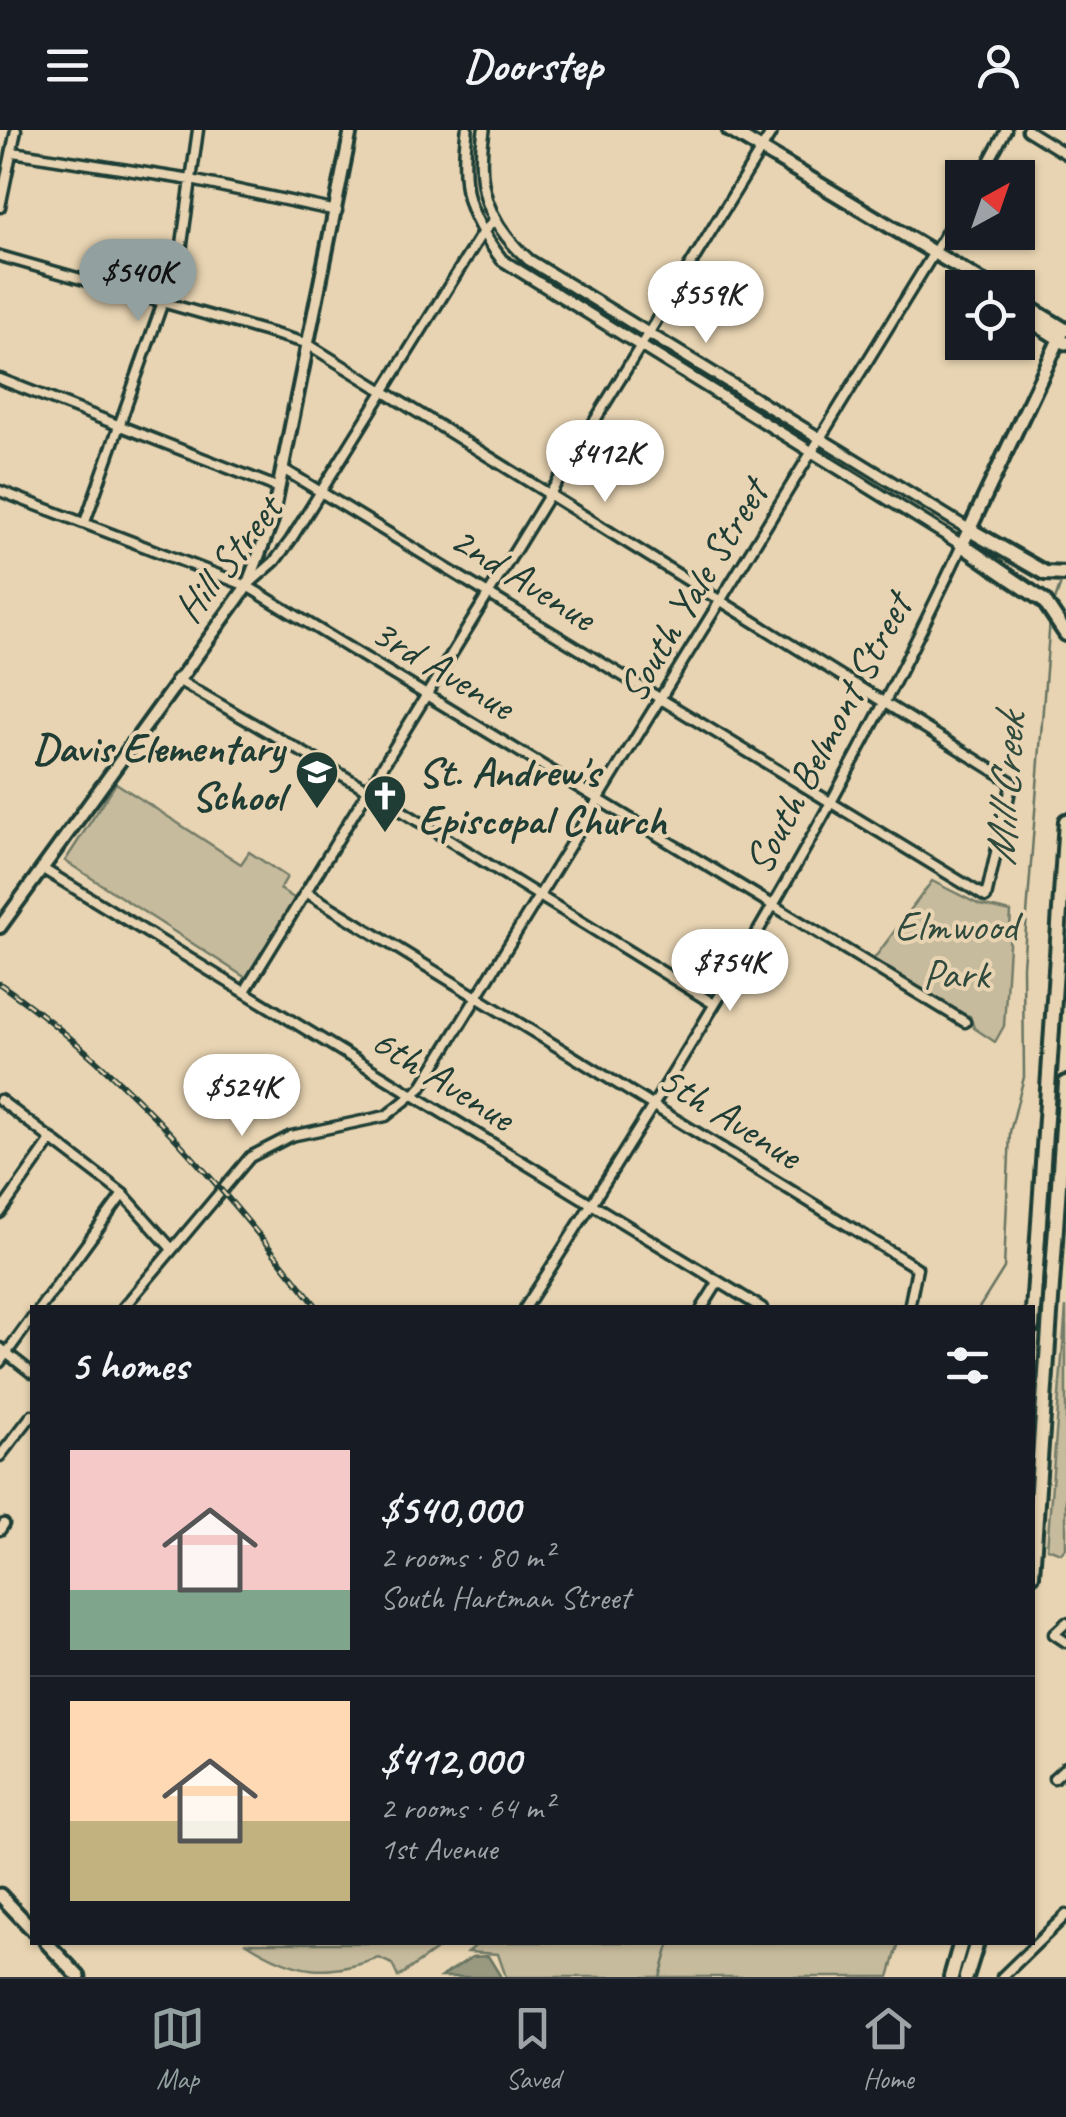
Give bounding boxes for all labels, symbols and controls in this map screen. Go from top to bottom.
text: Doorstep [464,37,602,94]
icon: menu [40,38,95,93]
icon: person [971,38,1026,93]
north arrow [945,160,1035,250]
map controls [945,160,1035,360]
pin: $540K [68,239,208,324]
text: $540K [101,251,175,292]
pin: $559K [636,261,776,346]
button: locate [945,270,1035,360]
text: $559K [670,273,742,314]
pin: $412K [535,420,675,505]
text: $412K [568,432,642,473]
street label: South Yale Street [606,466,783,712]
street label: Hill Street [162,482,297,633]
street label: 2nd Avenue [441,513,607,644]
street label: South Belmont Street [732,580,926,883]
street label: 3rd Avenue [362,606,526,733]
water label: Mill Creek [971,705,1039,867]
place label: Davis Elementary School [33,722,292,823]
place label: St. Andrew's Episcopal Church [418,746,668,847]
school or university icon: Davis Elementary School [294,749,340,810]
church icon: St. Andrew's Episcopal Church [362,773,408,834]
park label: Elmwood Park [895,900,1024,1001]
pin: $754K [660,929,800,1014]
text: $754K [693,941,767,982]
street label: 6th Avenue [362,1014,526,1145]
street label: 5th Avenue [649,1052,813,1183]
pin: $524K [172,1054,312,1139]
text: $524K [205,1066,279,1107]
icon: filters [940,1338,995,1393]
text: 5 homes [70,1339,188,1392]
text: $540,000 [380,1483,520,1536]
icon: home [150,1490,270,1610]
text: 2 rooms · 80 m² [380,1536,553,1577]
text: South Hartman Street [380,1577,630,1618]
text: $412,000 [380,1734,521,1787]
icon: home [150,1741,270,1861]
text: 2 rooms · 64 m² [380,1787,553,1828]
text: 1st Avenue [380,1828,497,1869]
tab: Map [150,2001,205,2096]
tab: Saved [505,2001,560,2096]
tab: Home [861,2001,916,2096]

